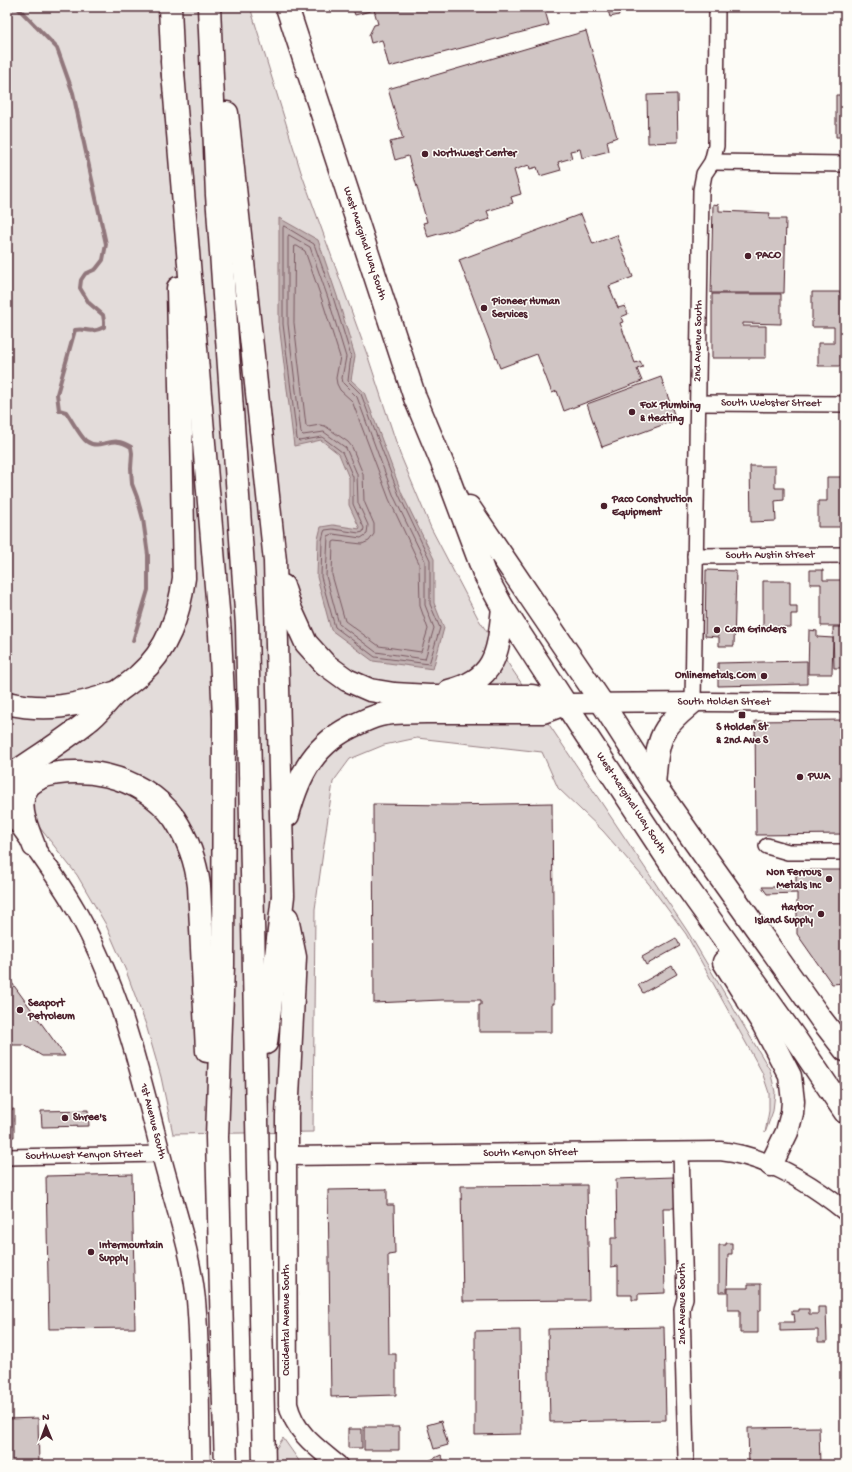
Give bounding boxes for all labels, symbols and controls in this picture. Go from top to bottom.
place label: Northwest Center [433,147,518,160]
marker: Northwest Center [420,149,430,159]
street label: West Marginal Way South [340,185,389,302]
place label: PACO [755,250,782,262]
marker: PACO [743,251,753,261]
place label: Pioneer Human Services [491,296,561,321]
street label: 2nd Avenue South [692,300,705,382]
marker: Pioneer Human Services [479,303,489,313]
street label: South Webster Street [721,397,823,410]
place label: Fox Plumbing & Heating [639,400,702,426]
marker: Fox Plumbing & Heating [627,407,637,417]
place label: Paco Construction Equipment [611,493,693,520]
marker: Paco Construction Equipment [599,501,609,511]
street label: South Austin Street [726,549,816,562]
place label: Cam Grinders [724,624,787,636]
marker: Cam Grinders [712,625,722,635]
place label: Onlinemetals.Com [675,669,756,682]
marker: Onlinemetals.Com [759,671,769,681]
street label: South Holden Street [678,696,772,708]
marker: S Holden St & 2nd Ave S [737,710,747,720]
place label: S Holden St & 2nd Ave S [716,721,769,747]
street label: West Marginal Way South [593,750,669,856]
place label: PWA [807,771,831,783]
marker: PWA [795,772,805,782]
place label: Non Ferrous Metals Inc [766,867,822,892]
marker: Non Ferrous Metals Inc [824,874,834,884]
place label: Harbor Island Supply [755,902,814,927]
marker: Harbor Island Supply [816,909,826,919]
place label: Seaport Petroleum [27,997,75,1023]
marker: Seaport Petroleum [15,1005,25,1015]
street label: 1st Avenue South [137,1081,168,1161]
place label: Shree's [73,1112,107,1124]
marker: Shree's [60,1113,70,1123]
street label: South Kenyon Street [483,1147,579,1160]
street label: Southwest Kenyon Street [25,1148,144,1163]
place label: Intermountain Supply [99,1239,164,1265]
marker: Intermountain Supply [86,1247,96,1257]
street label: 2nd Avenue South [677,1263,689,1345]
street label: Occidental Avenue South [281,1264,293,1376]
north arrow [26,1406,66,1446]
text: N [42,1412,50,1424]

